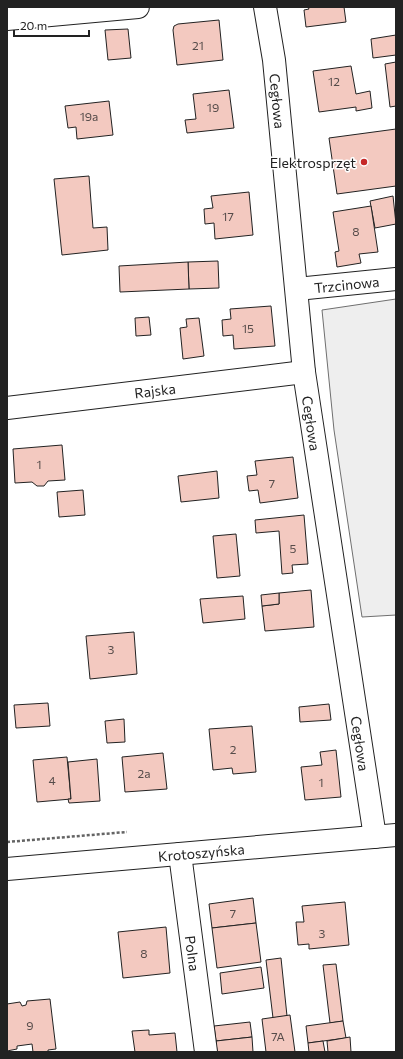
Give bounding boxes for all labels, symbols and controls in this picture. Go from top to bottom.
scale bar [14,12,89,38]
text: 20 m [20,18,47,32]
house number: 21 [192,38,204,52]
street label: Cegłowa [267,73,289,129]
house number: 12 [328,74,340,88]
house number: 19 [207,100,219,114]
house number: 19a [80,109,98,123]
place label: Elektrosprzęt [270,154,356,171]
marker: Elektrosprzęt [359,157,369,167]
house number: 17 [222,209,234,223]
house number: 8 [352,224,360,238]
street label: Trzcinowa [313,272,380,296]
house number: 15 [242,321,254,335]
street label: Rajska [133,379,177,401]
street label: Cegłowa [299,395,324,452]
house number: 1 [36,457,42,471]
house number: 7 [269,476,275,490]
house number: 5 [290,541,297,555]
house number: 3 [108,642,115,656]
street label: Cegłowa [348,715,373,772]
house number: 2 [230,742,237,756]
house number: 2a [138,766,150,780]
house number: 4 [48,773,56,787]
house number: 1 [318,775,324,789]
street label: Krotoszyńska [157,840,245,864]
house number: 7 [230,906,236,920]
house number: 3 [319,926,326,940]
street label: Polna [182,934,204,972]
house number: 8 [140,946,148,960]
house number: 9 [26,1018,34,1032]
house number: 7A [271,1029,285,1043]

